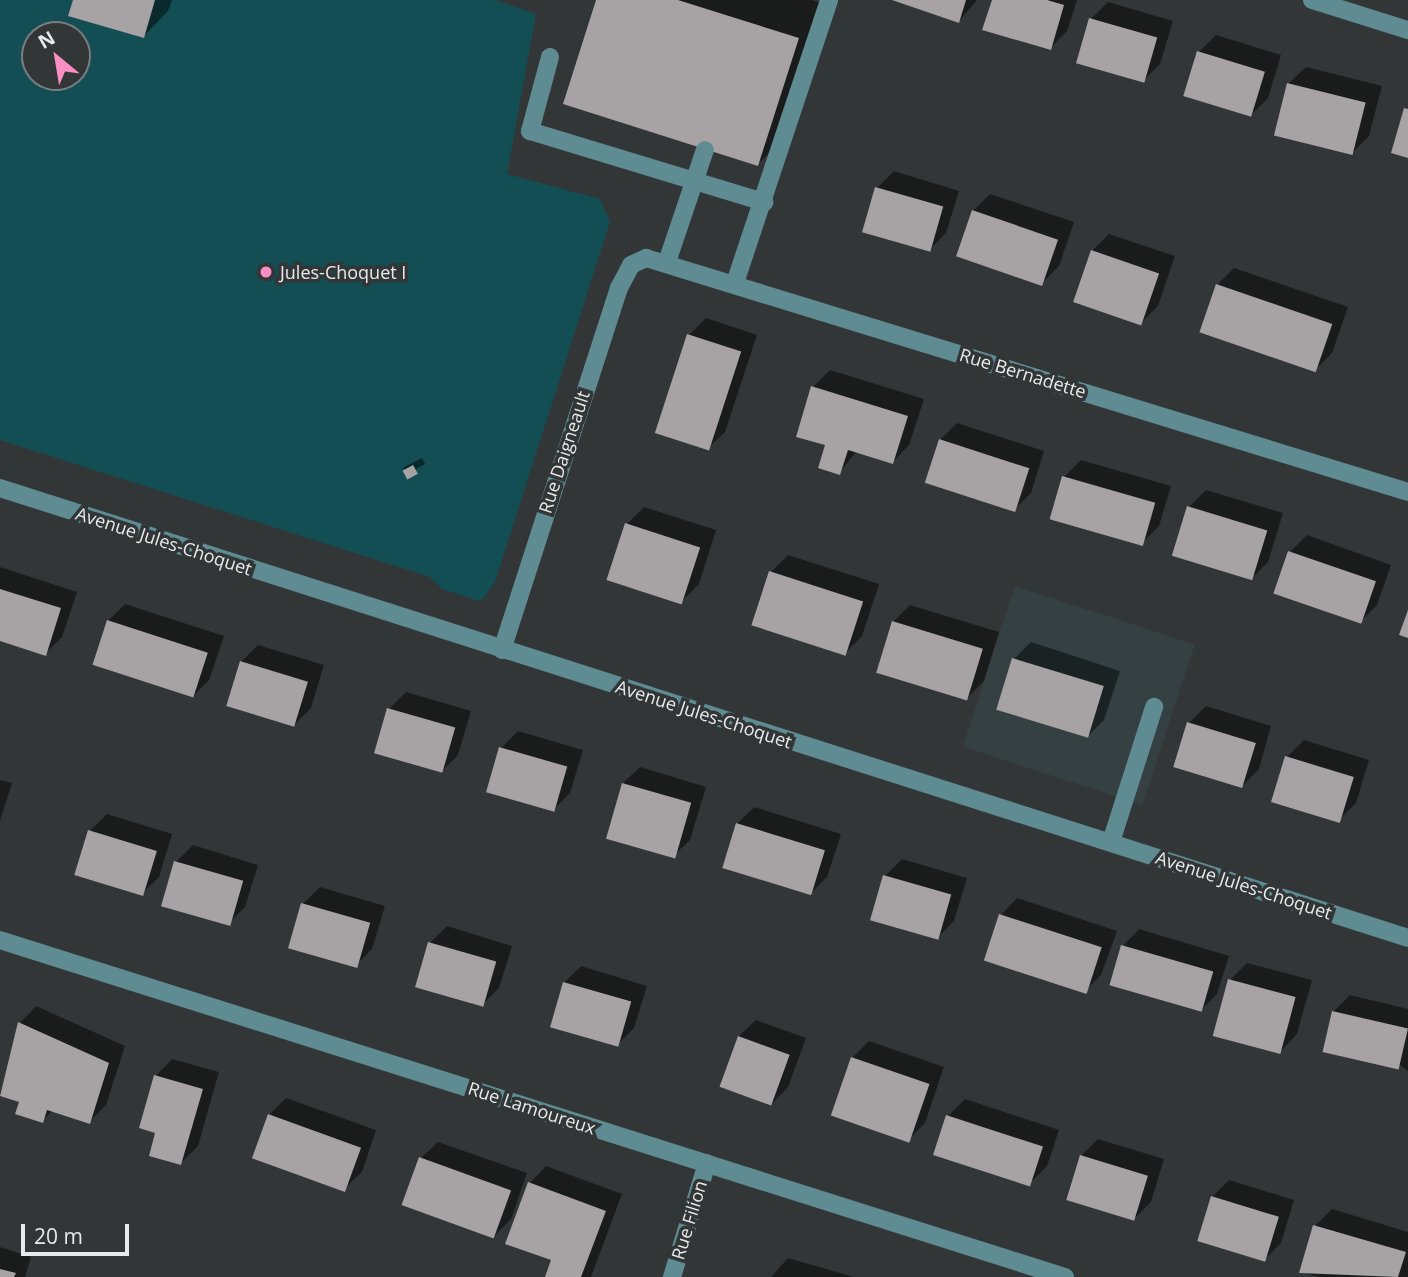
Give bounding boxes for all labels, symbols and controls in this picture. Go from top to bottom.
north arrow [21,21,91,91]
text: N [33,24,60,55]
place label: Jules-Choquet I [280,261,406,283]
marker: Jules-Choquet I [258,264,274,280]
street label: Rue Bernadette [957,344,1089,402]
street label: Rue Daigneault [534,388,594,516]
street label: Avenue Jules-Choquet [73,502,255,580]
street label: Avenue Jules-Choquet [613,675,795,753]
street label: Avenue Jules-Choquet [1153,846,1335,924]
street label: Rue Lamoureux [466,1077,598,1139]
street label: Rue Filion [667,1178,711,1262]
scale bar [24,1210,133,1254]
text: 20 m [34,1222,83,1250]

